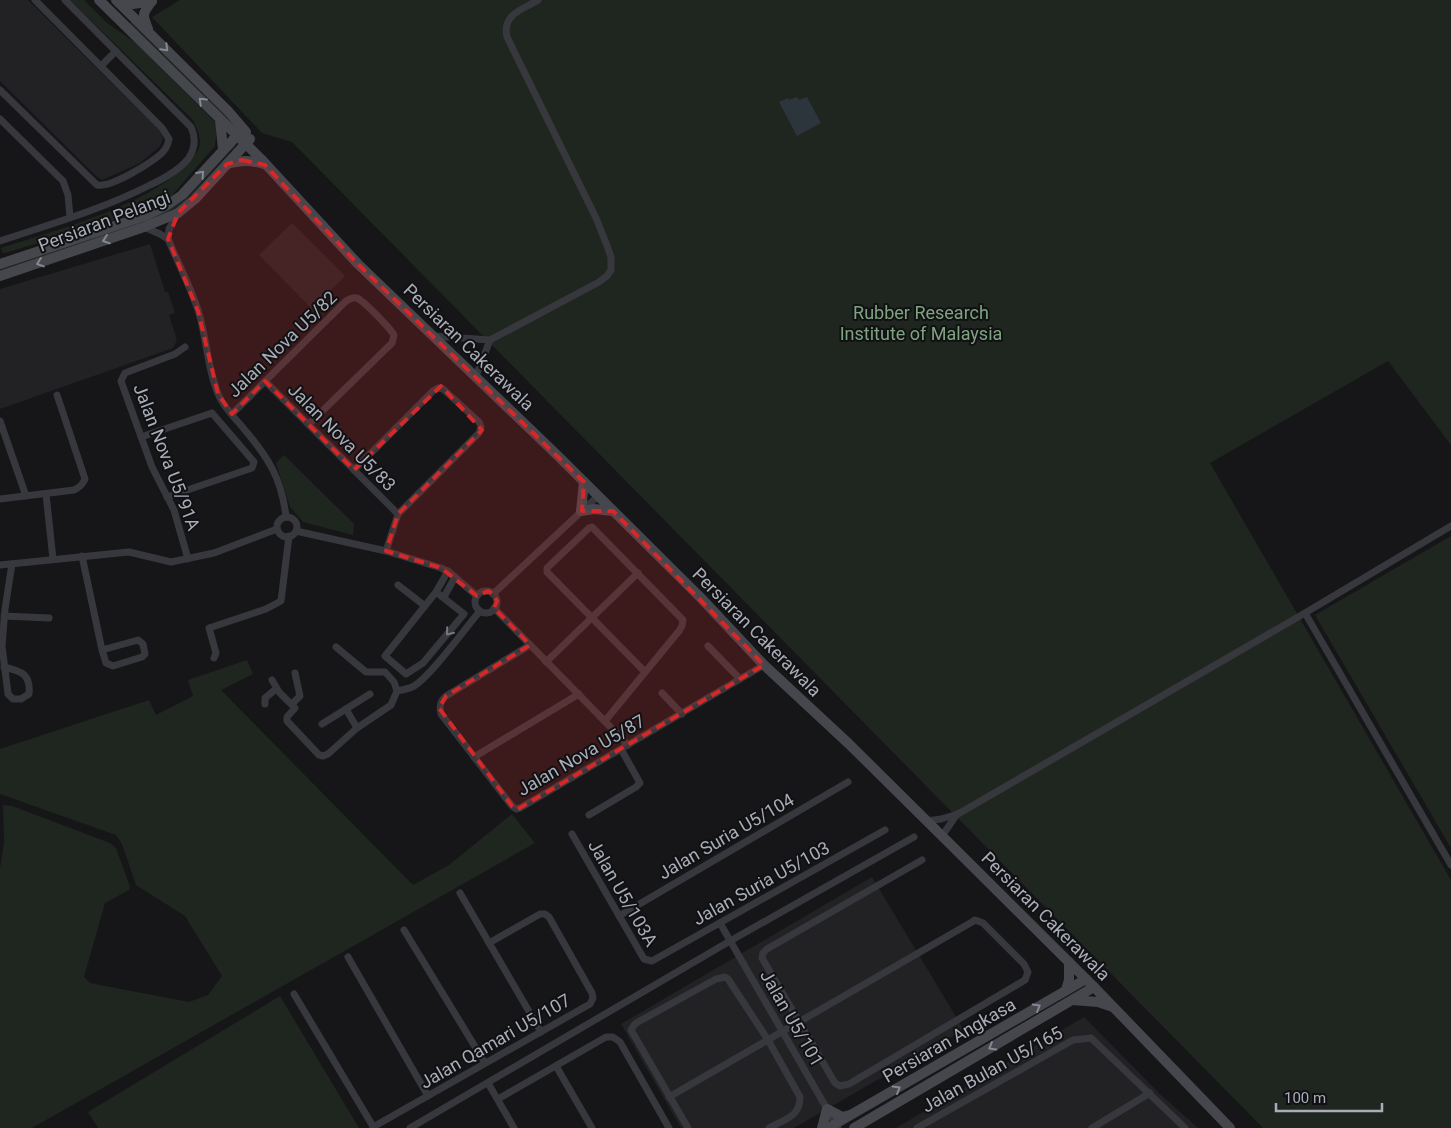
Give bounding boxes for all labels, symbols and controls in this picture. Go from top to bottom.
one-way arrow [160,43,169,52]
one-way arrow [199,98,208,107]
one-way arrow [196,170,205,179]
street label: Persiaran Pelangi [35,186,173,256]
one-way arrow [102,235,111,245]
one-way arrow [37,257,45,267]
street label: Persiaran Cakerawala [399,279,539,415]
street label: Jalan Nova U5/82 [223,287,341,401]
park label: Rubber Research Institute of Malaysia [840,302,1002,344]
street label: Jalan Nova U5/83 [284,379,400,495]
street label: Jalan Nova U5/91A [129,381,205,533]
street label: Persiaran Cakerawala [688,563,826,701]
one-way arrow [447,626,455,635]
street label: Jalan Nova U5/87 [514,710,648,800]
street label: Jalan Suria U5/104 [654,789,798,883]
street label: Jalan U5/103A [584,836,662,950]
street label: Jalan Suria U5/103 [689,837,833,929]
street label: Persiaran Cakerawala [977,847,1115,985]
street label: Jalan U5/101 [756,966,828,1070]
street label: Jalan Qamari U5/107 [416,989,574,1093]
street label: Persiaran Angkasa [879,993,1019,1087]
one-way arrow [1032,1004,1041,1014]
street label: Jalan Bulan U5/165 [918,1022,1066,1116]
one-way arrow [988,1041,997,1051]
scale bar [1276,1080,1382,1112]
one-way arrow [891,1085,900,1095]
text: 100 m [1284,1089,1326,1107]

